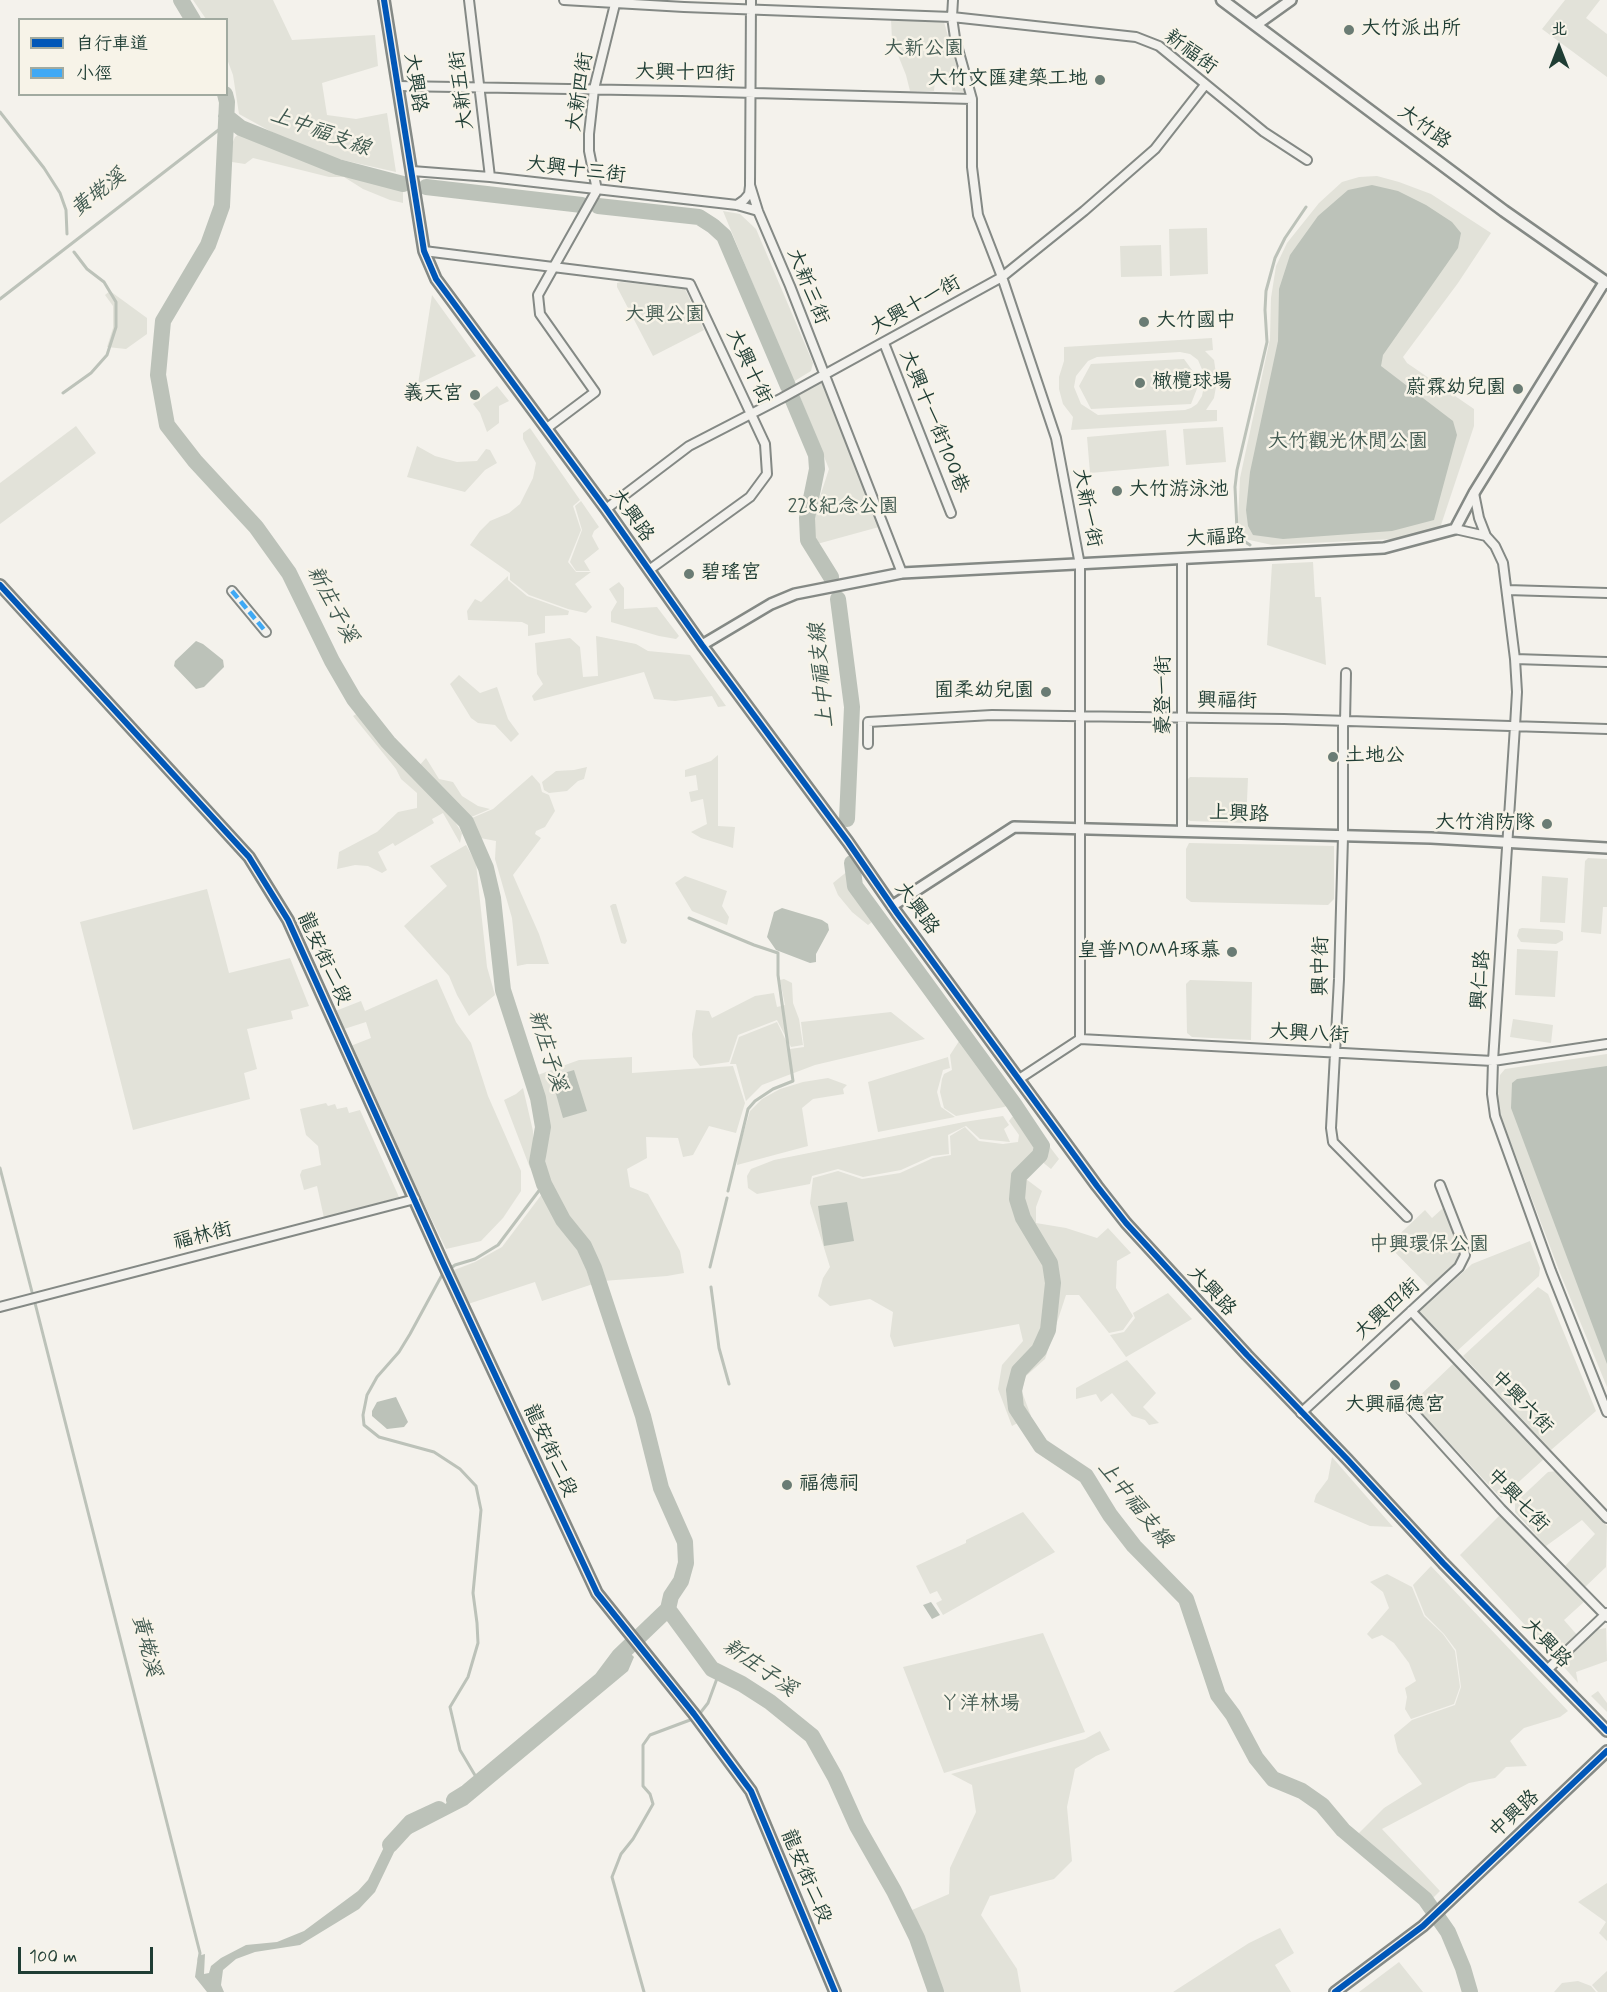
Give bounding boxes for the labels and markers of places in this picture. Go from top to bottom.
place label: 大竹派出所 [1361,18,1461,42]
marker: 大竹派出所 [1342,23,1356,37]
place label: 大竹文匯建築工地 [928,68,1088,92]
marker: 大竹文匯建築工地 [1093,73,1107,87]
place label: 大竹國中 [1156,310,1236,334]
marker: 大竹國中 [1137,315,1151,329]
place label: 橄欖球場 [1152,371,1232,395]
marker: 橄欖球場 [1133,376,1147,390]
place label: 蔚霖幼兒園 [1406,377,1506,401]
marker: 蔚霖幼兒園 [1511,382,1525,396]
place label: 義天宮 [403,383,463,407]
marker: 義天宮 [468,388,482,402]
place label: 大竹游泳池 [1129,479,1229,503]
marker: 大竹游泳池 [1110,484,1124,498]
place label: 碧瑤宮 [701,562,761,586]
marker: 碧瑤宮 [682,567,696,581]
place label: 囿柔幼兒園 [934,680,1034,704]
marker: 囿柔幼兒園 [1039,685,1053,699]
place label: 土地公 [1345,745,1405,769]
marker: 土地公 [1326,750,1340,764]
place label: 大竹消防隊 [1435,812,1535,836]
marker: 大竹消防隊 [1540,817,1554,831]
place label: 皇普MOMA琢慕 [1078,940,1220,964]
marker: 皇普MOMA琢慕 [1225,945,1239,959]
marker: 大興福德宮 [1388,1378,1402,1392]
place label: 大興福德宮 [1345,1394,1445,1418]
place label: 福德祠 [799,1473,859,1497]
marker: 福德祠 [780,1478,794,1492]

